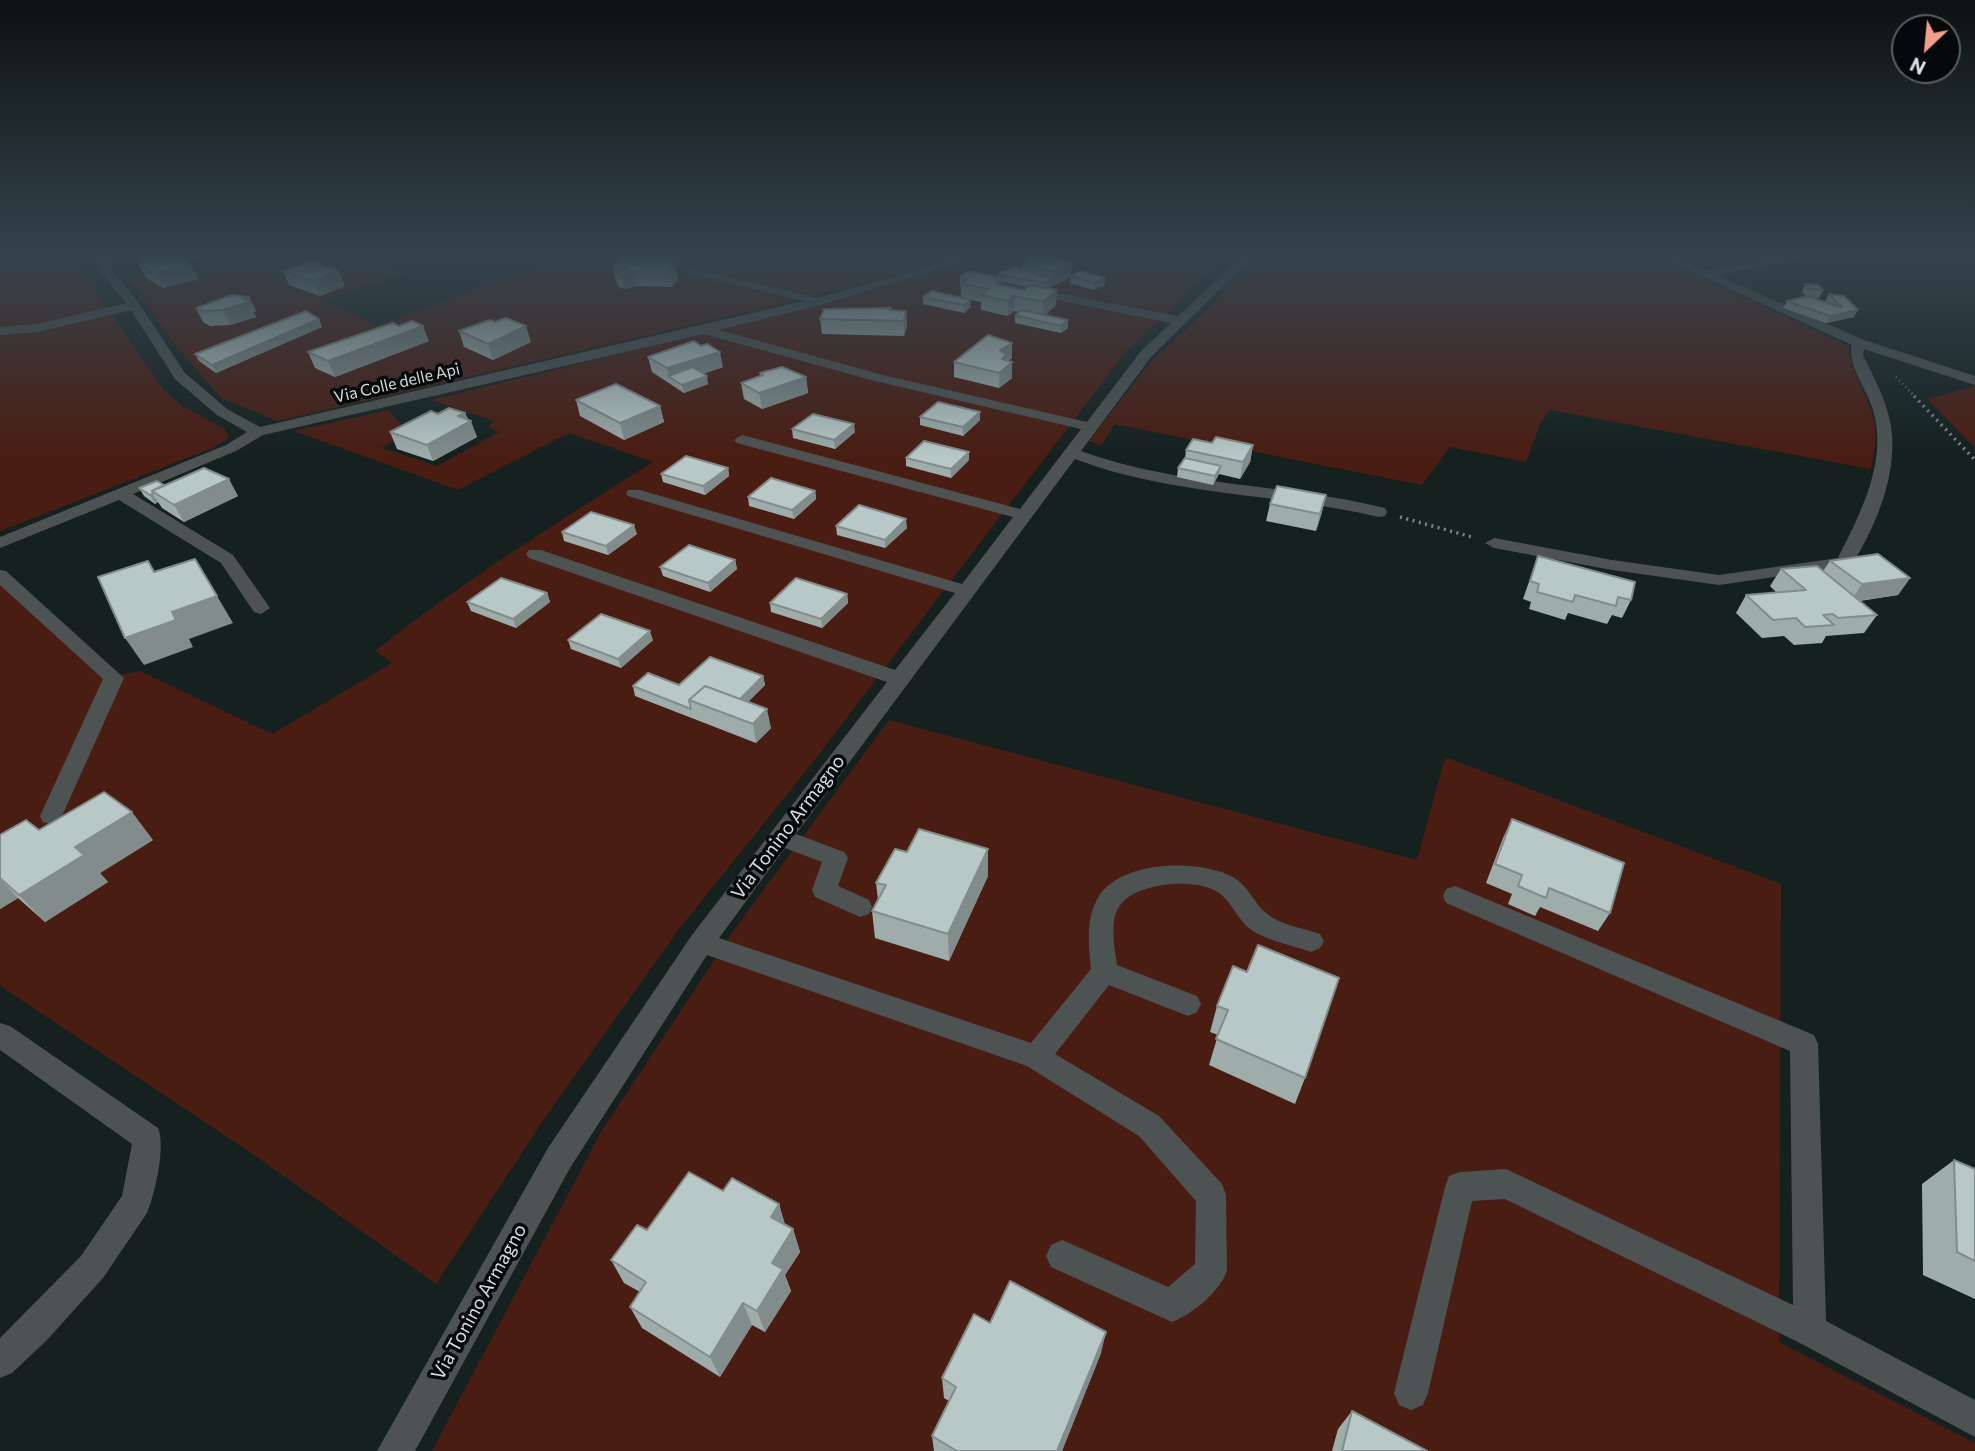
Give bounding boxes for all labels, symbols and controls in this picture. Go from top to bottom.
north arrow [1891,14,1961,84]
text: N [1906,53,1929,80]
street label: Via Colle delle Api [332,359,462,407]
street label: Via Tonino Armagno [726,750,850,904]
street label: Via Tonino Armagno [427,1220,531,1384]

